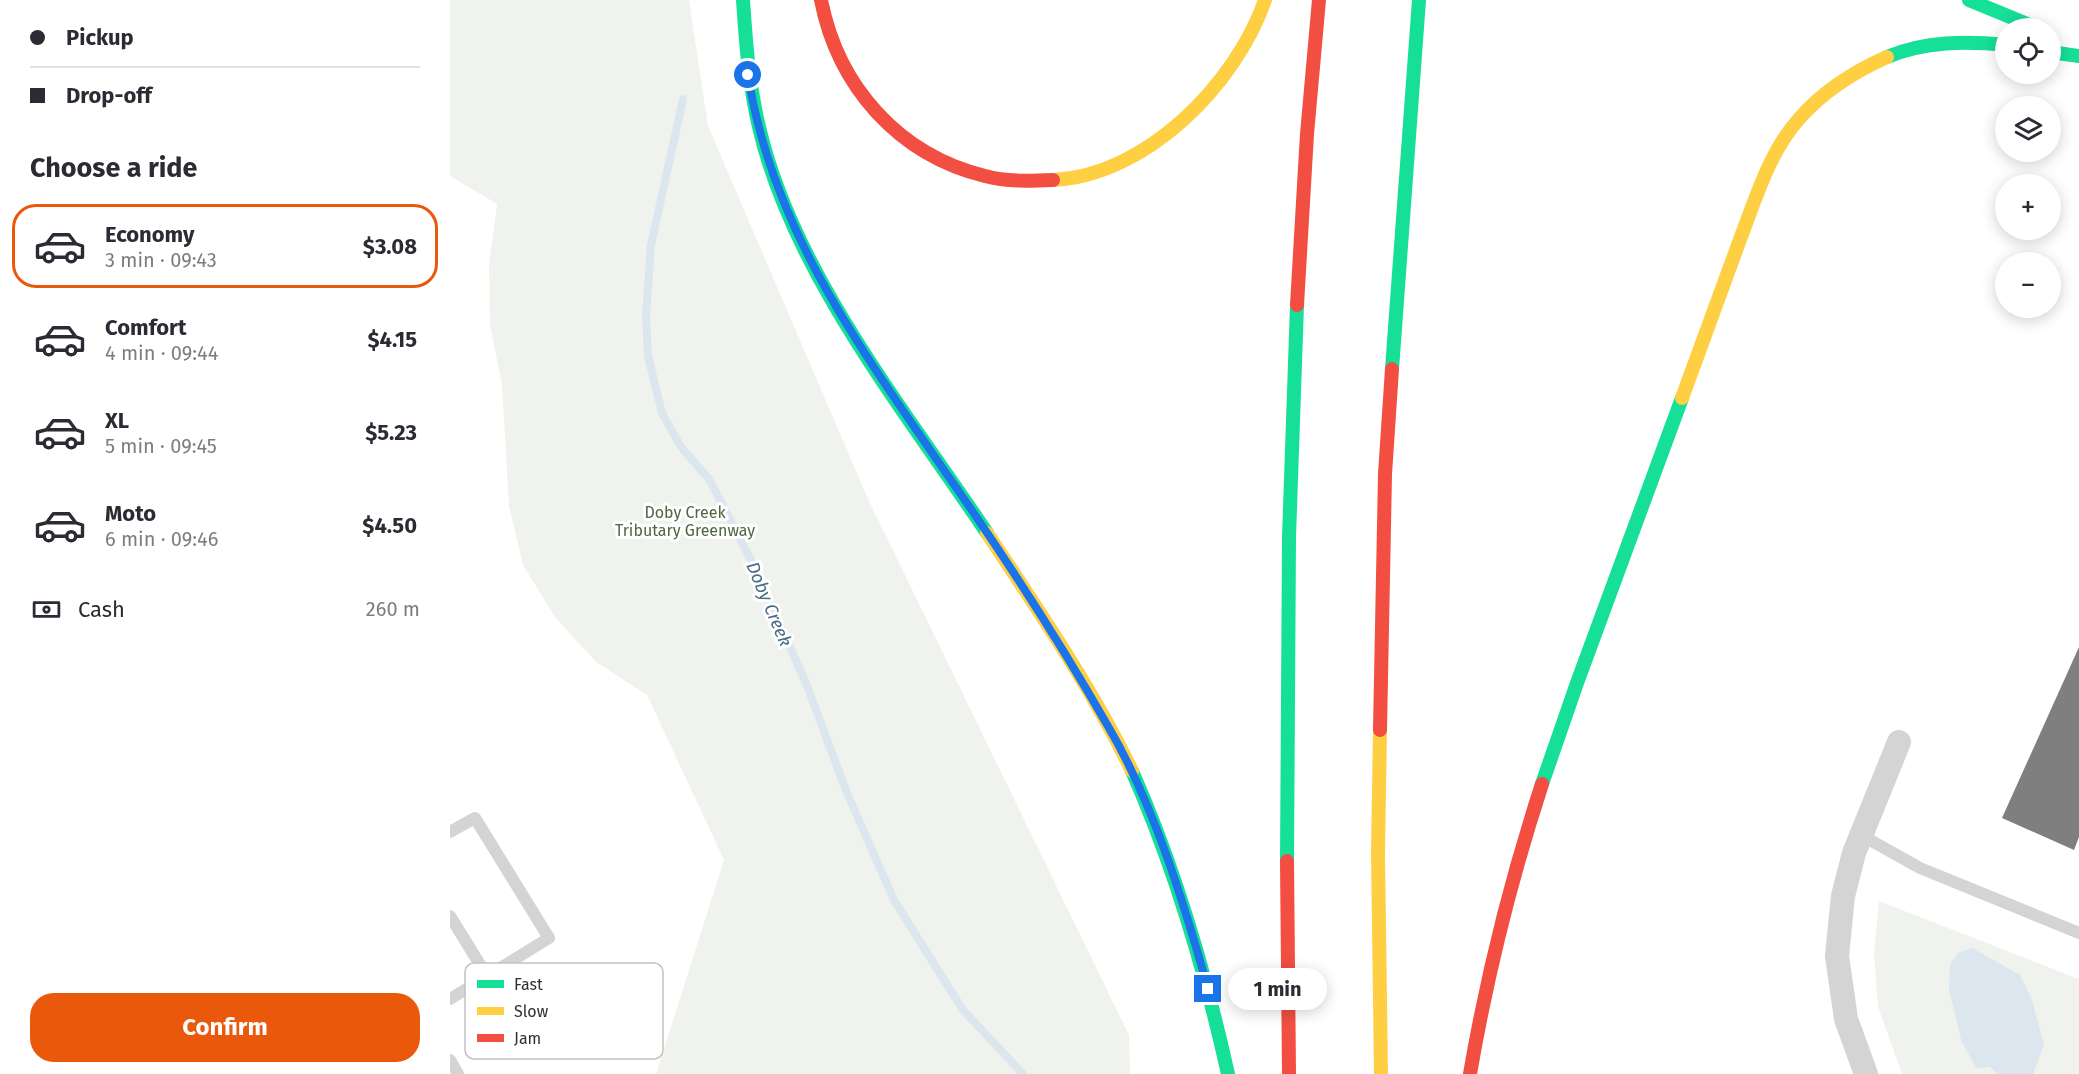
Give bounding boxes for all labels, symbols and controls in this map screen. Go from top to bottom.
map controls [1995,18,2061,318]
button: locate [1995,18,2061,84]
text: Pickup [66,24,134,51]
route start [734,61,761,88]
text: Drop-off [66,82,152,109]
button: layers [1995,96,2061,162]
text: Choose a ride [30,152,197,184]
button: + [1995,174,2061,240]
icon: car [33,219,87,273]
text: Economy [105,221,194,248]
text: $3.08 [363,233,417,260]
text: 3 min · 09:43 [105,248,217,272]
button: − [1995,252,2061,318]
icon: car [33,312,87,366]
text: Comfort [105,314,186,341]
text: $4.15 [367,326,417,353]
text: 4 min · 09:44 [105,341,218,365]
icon: car [33,405,87,459]
text: XL [105,407,129,434]
text: $5.23 [365,419,417,446]
text: 5 min · 09:45 [105,434,217,458]
icon: car [33,498,87,552]
text: Moto [105,500,156,527]
park label: Doby Creek Tributary Greenway [615,503,755,540]
text: $4.50 [362,512,417,539]
text: 6 min · 09:46 [105,527,218,551]
water label: Doby Creek [741,558,797,650]
icon: cash [30,593,63,626]
text: Cash [78,596,125,623]
text: 260 m [366,597,420,621]
legend [465,963,663,1059]
callout: 1 min [1229,968,1328,1010]
text: Fast [514,975,543,994]
route end [1194,975,1221,1002]
text: 1 min [1253,977,1302,1001]
button: Confirm [30,993,420,1062]
text: Slow [514,1002,549,1021]
text: Jam [514,1029,541,1048]

